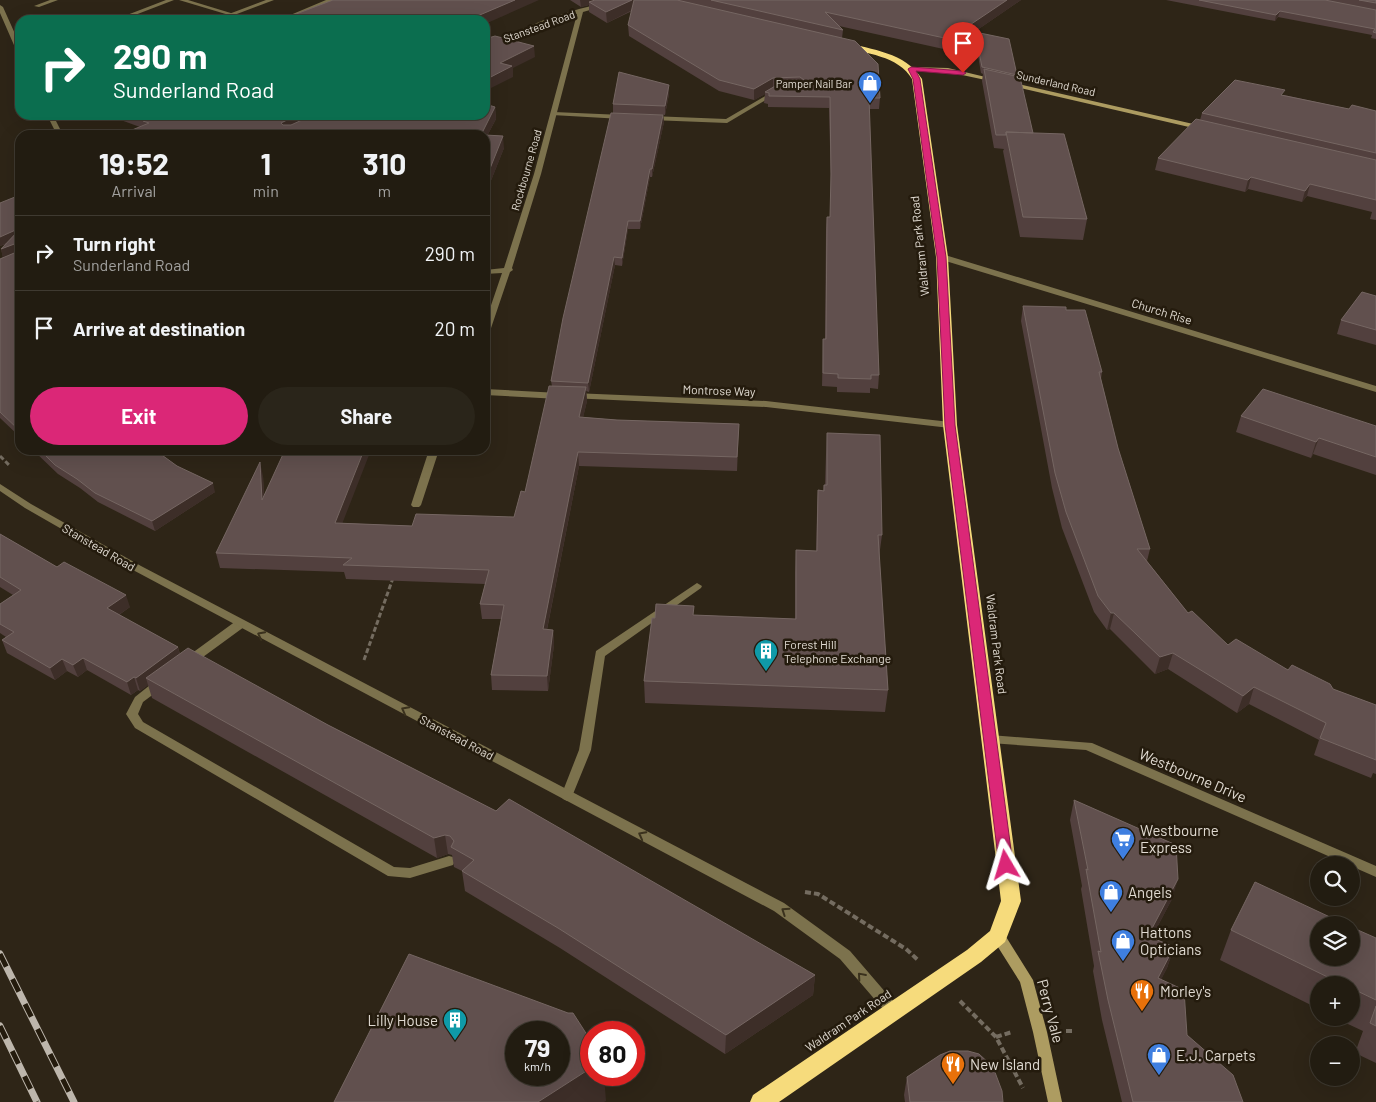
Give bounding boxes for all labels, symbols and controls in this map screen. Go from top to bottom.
street label: Stanstead Road [502,7,576,45]
pin [942,22,984,73]
icon: arrive [949,29,977,57]
text: 290 m [113,34,207,76]
icon: right [30,35,95,100]
street label: Sunderland Road [1015,68,1097,98]
shop icon: Pamper Nail Bar [857,70,883,104]
text: Sunderland Road [113,76,274,102]
place label: Pamper Nail Bar [776,77,852,90]
street label: Rockbourne Road [508,128,544,212]
text: 19:52 [99,145,169,181]
text: 1 [260,145,271,181]
text: 310 [362,145,406,181]
text: Arrival [112,181,156,200]
text: min [253,181,279,200]
text: m [378,181,391,200]
street label: Waldram Park Road [907,195,931,297]
text: Turn right [73,232,155,255]
icon: right [30,239,58,267]
text: 290 m [425,242,475,265]
text: Sunderland Road [73,255,190,274]
street label: Church Rise [1130,295,1194,327]
icon: arrive [30,314,58,342]
text: Arrive at destination [73,317,245,340]
text: 20 m [435,317,475,340]
street label: Montrose Way [682,382,756,398]
button: Exit [30,387,248,445]
button: Share [258,387,475,445]
street label: Stanstead Road [60,520,138,574]
street label: Waldram Park Road [984,593,1010,695]
one-way arrow [258,631,267,641]
place label: Forest Hill Telephone Exchange [784,637,891,665]
building icon: Forest Hill Telephone Exchange [753,638,779,672]
one-way arrow [402,706,411,716]
street label: Stanstead Road [418,712,496,762]
street label: Westbourne Drive [1136,744,1250,806]
place label: Westbourne Express [1140,821,1219,856]
supermarket icon: Westbourne Express [1110,826,1136,860]
one-way arrow [638,831,647,841]
position arrow [979,838,1031,890]
map controls [1310,856,1360,1086]
button: search [1310,856,1360,906]
shop icon: Angels [1098,879,1124,913]
place label: Angels [1128,883,1172,901]
one-way arrow [781,908,791,917]
button: layers [1310,916,1360,966]
place label: Hattons Opticians [1140,923,1202,958]
shop icon: Hattons Opticians [1110,928,1136,962]
one-way arrow [858,972,867,981]
button: + [1310,976,1360,1026]
street label: Perry Vale [1034,977,1068,1045]
restaurant icon: Morley's [1129,978,1155,1012]
place label: Morley's [1160,982,1211,1000]
street label: Waldram Park Road [802,986,894,1054]
building icon: Lilly House [442,1007,468,1041]
place label: Lilly House [368,1011,438,1029]
speed limit sign: 80 [580,1021,645,1086]
text: 79 [525,1032,550,1062]
button: − [1310,1036,1360,1086]
shop icon: E.J. Carpets [1146,1042,1172,1076]
place label: E.J. Carpets [1176,1046,1256,1064]
restaurant icon: New Island [940,1051,966,1085]
place label: New Island [970,1055,1040,1073]
text: km/h [524,1059,551,1073]

